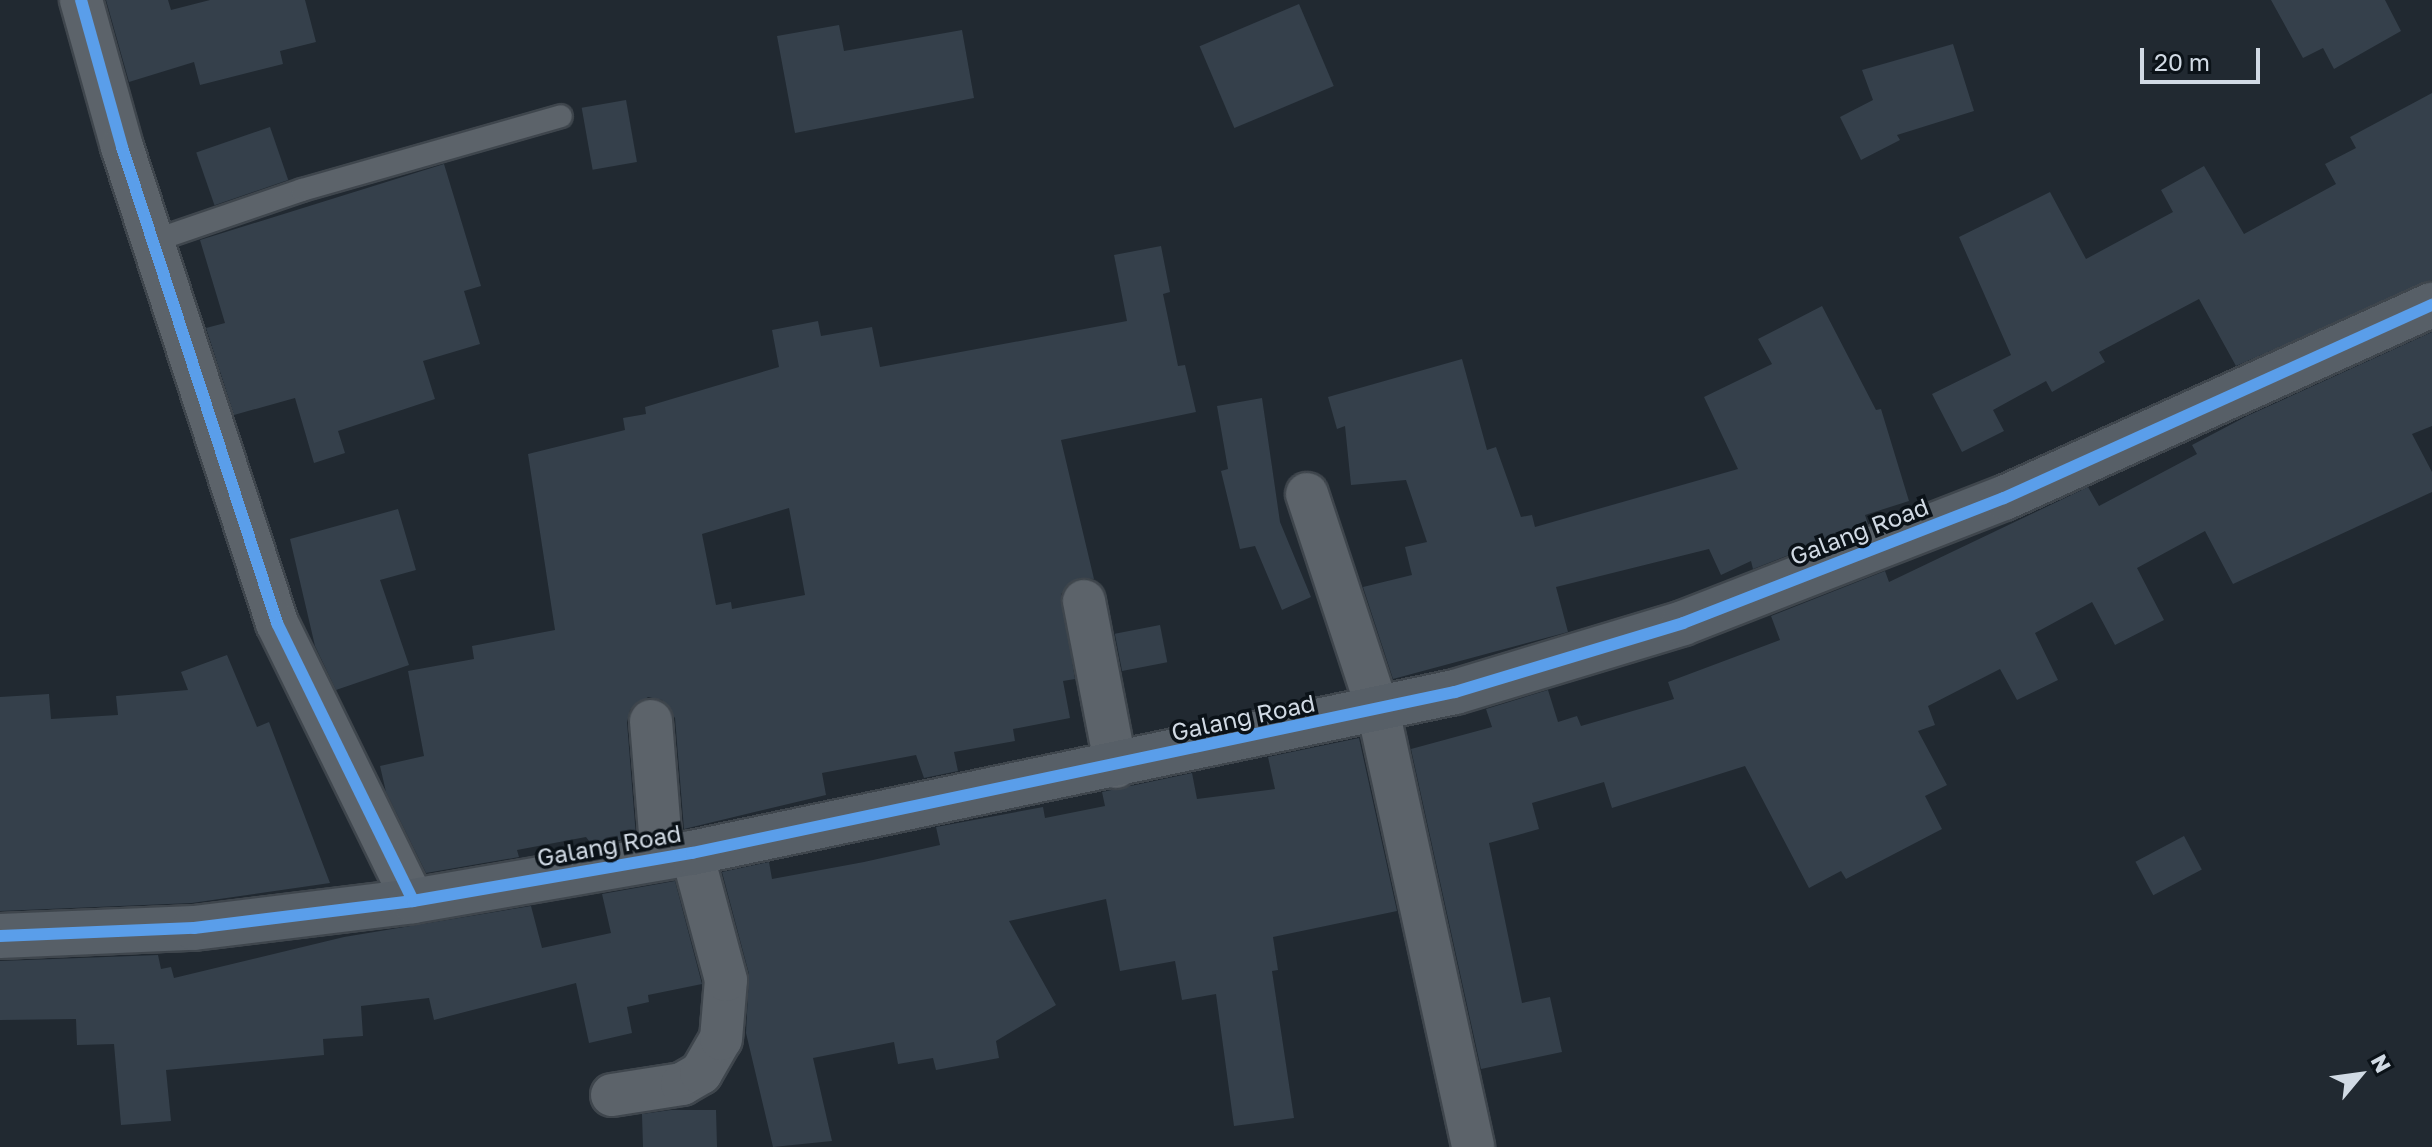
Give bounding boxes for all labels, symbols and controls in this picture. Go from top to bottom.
scale bar [2144,32,2264,82]
text: 20 m [2154,47,2210,76]
street label: Galang Road [1786,491,1932,571]
street label: Galang Road [1169,688,1317,746]
street label: Galang Road [535,818,683,872]
north arrow [2320,1035,2400,1115]
text: N [2366,1049,2397,1077]

